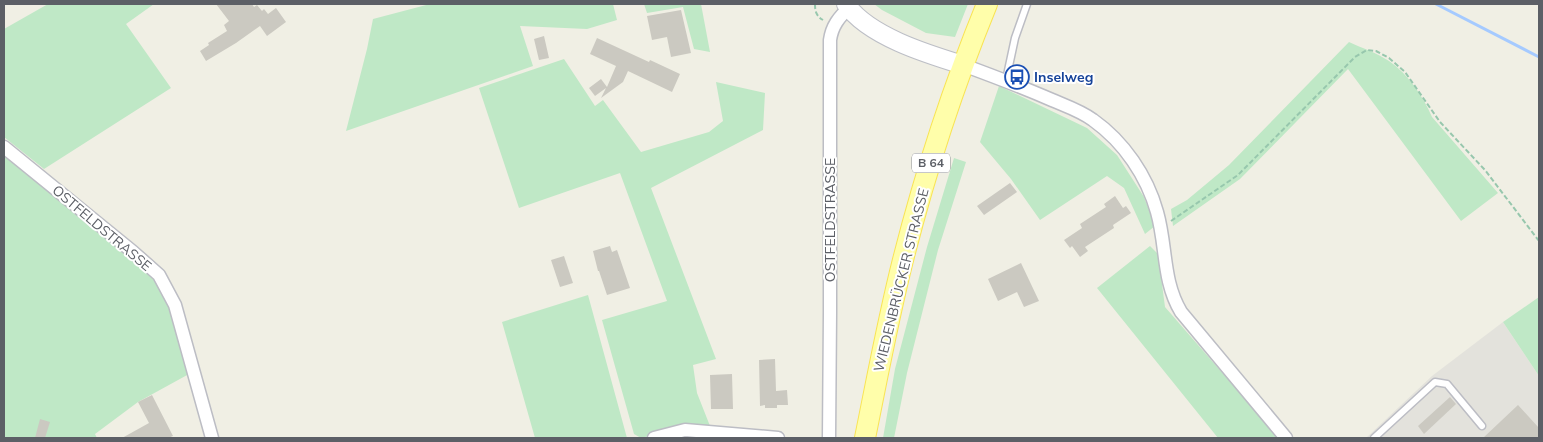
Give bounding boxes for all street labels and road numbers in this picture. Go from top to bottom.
road number: B 64 [912,154,950,172]
street label: OSTFELDSTRASSE [821,158,839,282]
street label: OSTFELDSTRASSE [49,181,155,275]
street label: WIEDENBRÜCKER STRASSE [869,186,933,374]

